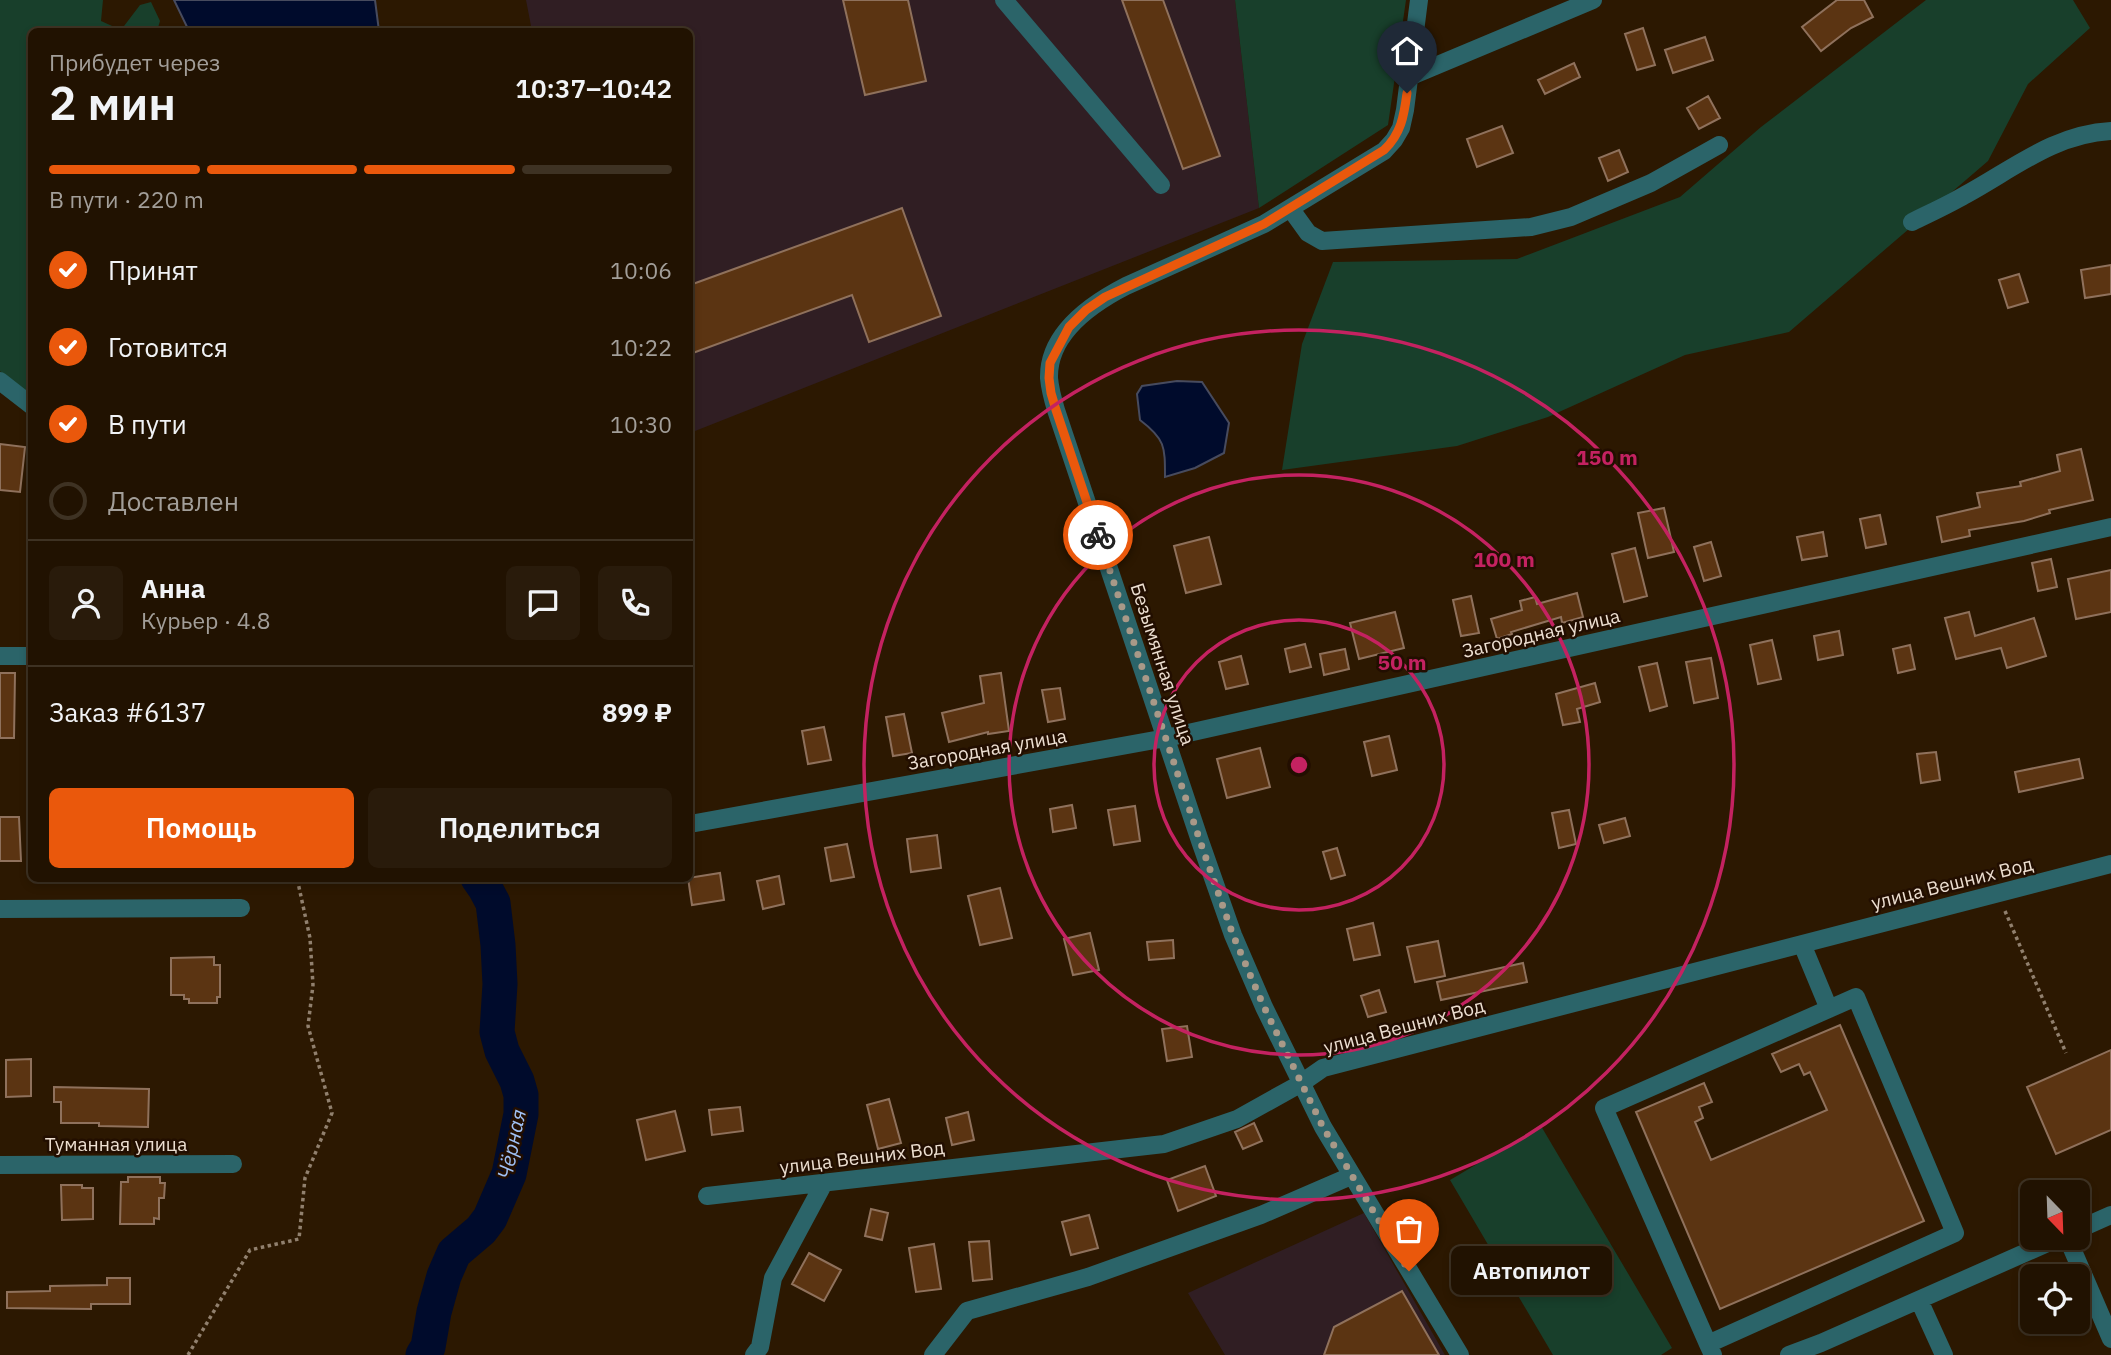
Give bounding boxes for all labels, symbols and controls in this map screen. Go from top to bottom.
pin [1377,21,1437,93]
icon: home [1388,32,1426,70]
text: Прибудет через [49,47,221,77]
text: 10:37–10:42 [515,71,672,105]
text: 2 мин [49,73,176,133]
text: В пути · 220 m [49,184,204,214]
icon: check [49,251,87,289]
text: Принят [108,253,198,287]
text: 10:06 [610,255,672,285]
icon: check [49,328,87,366]
text: Готовится [108,330,228,364]
text: 10:22 [610,332,672,362]
icon: check [49,405,87,443]
text: В пути [108,407,187,441]
text: 10:30 [610,409,672,439]
text: 150 m [1576,443,1638,471]
text: Доставлен [108,484,239,518]
courier [1063,500,1133,570]
icon: bike [1079,516,1117,554]
text: 100 m [1473,545,1535,573]
button: person [49,566,123,640]
button: chat [506,566,580,640]
button: phone [598,566,672,640]
text: Анна [141,571,205,605]
street label: Безымянная улица [1125,580,1201,748]
street label: Загородная улица [1460,603,1622,663]
text: Курьер · 4.8 [141,605,271,635]
text: 50 m [1378,648,1426,676]
text: Заказ #6137 [49,695,206,729]
text: 899 ₽ [602,695,672,729]
street label: Загородная улица [905,723,1069,775]
centre of rings [1287,753,1311,777]
button: Помощь [49,788,354,868]
button: Поделиться [368,788,672,868]
street label: улица Вешних Вод [1869,851,2035,915]
street label: улица Вешних Вод [1321,993,1487,1059]
water label: Чёрная [490,1106,532,1182]
street label: Туманная улица [45,1132,187,1156]
street label: улица Вешних Вод [778,1135,946,1179]
north arrow [2020,1180,2090,1250]
map controls [2020,1180,2090,1334]
pin [1379,1199,1439,1271]
icon: bag [1390,1210,1428,1248]
callout: Автопилот [1451,1246,1612,1296]
text: Автопилот [1473,1255,1590,1285]
button: locate [2020,1264,2090,1334]

